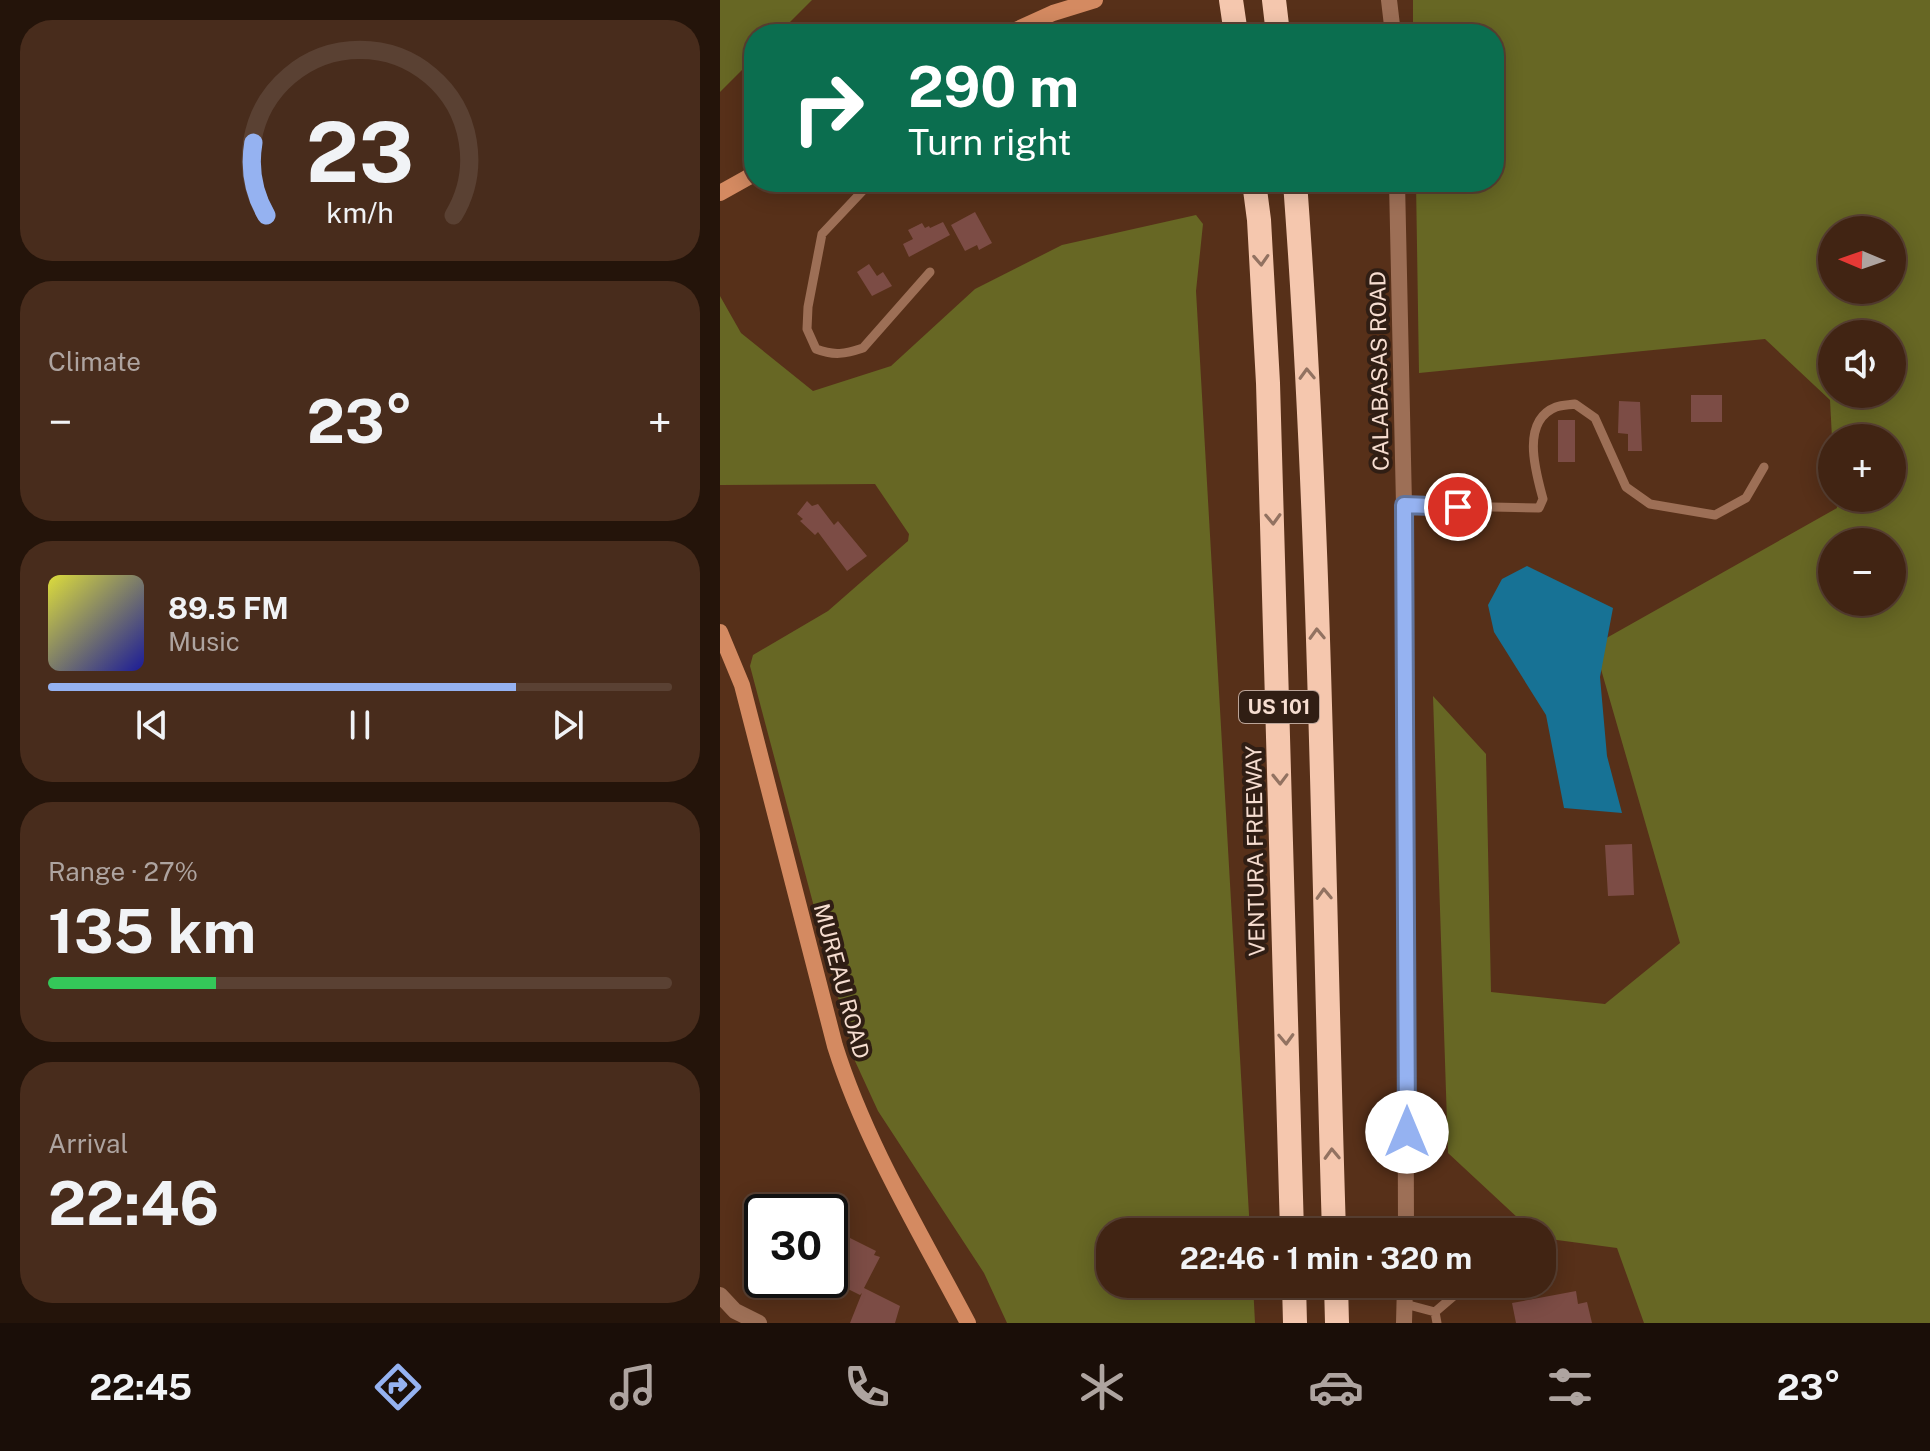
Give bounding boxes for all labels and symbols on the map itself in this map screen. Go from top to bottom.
north arrow [1818,216,1906,304]
one-way arrow [1252,254,1269,267]
street label: CALABASAS ROAD [1364,271,1394,471]
one-way arrow [1298,367,1315,380]
pin [1424,473,1492,541]
one-way arrow [1264,513,1281,526]
one-way arrow [1308,627,1325,640]
road number: US 101 [1239,691,1319,723]
street label: VENTURA FREEWAY [1240,745,1270,957]
one-way arrow [1271,773,1289,786]
one-way arrow [1316,887,1333,900]
street label: MUREAU ROAD [809,901,875,1061]
one-way arrow [1277,1033,1294,1046]
position arrow [1365,1090,1449,1174]
one-way arrow [1323,1147,1340,1160]
speed limit sign: 30 [744,1194,848,1298]

